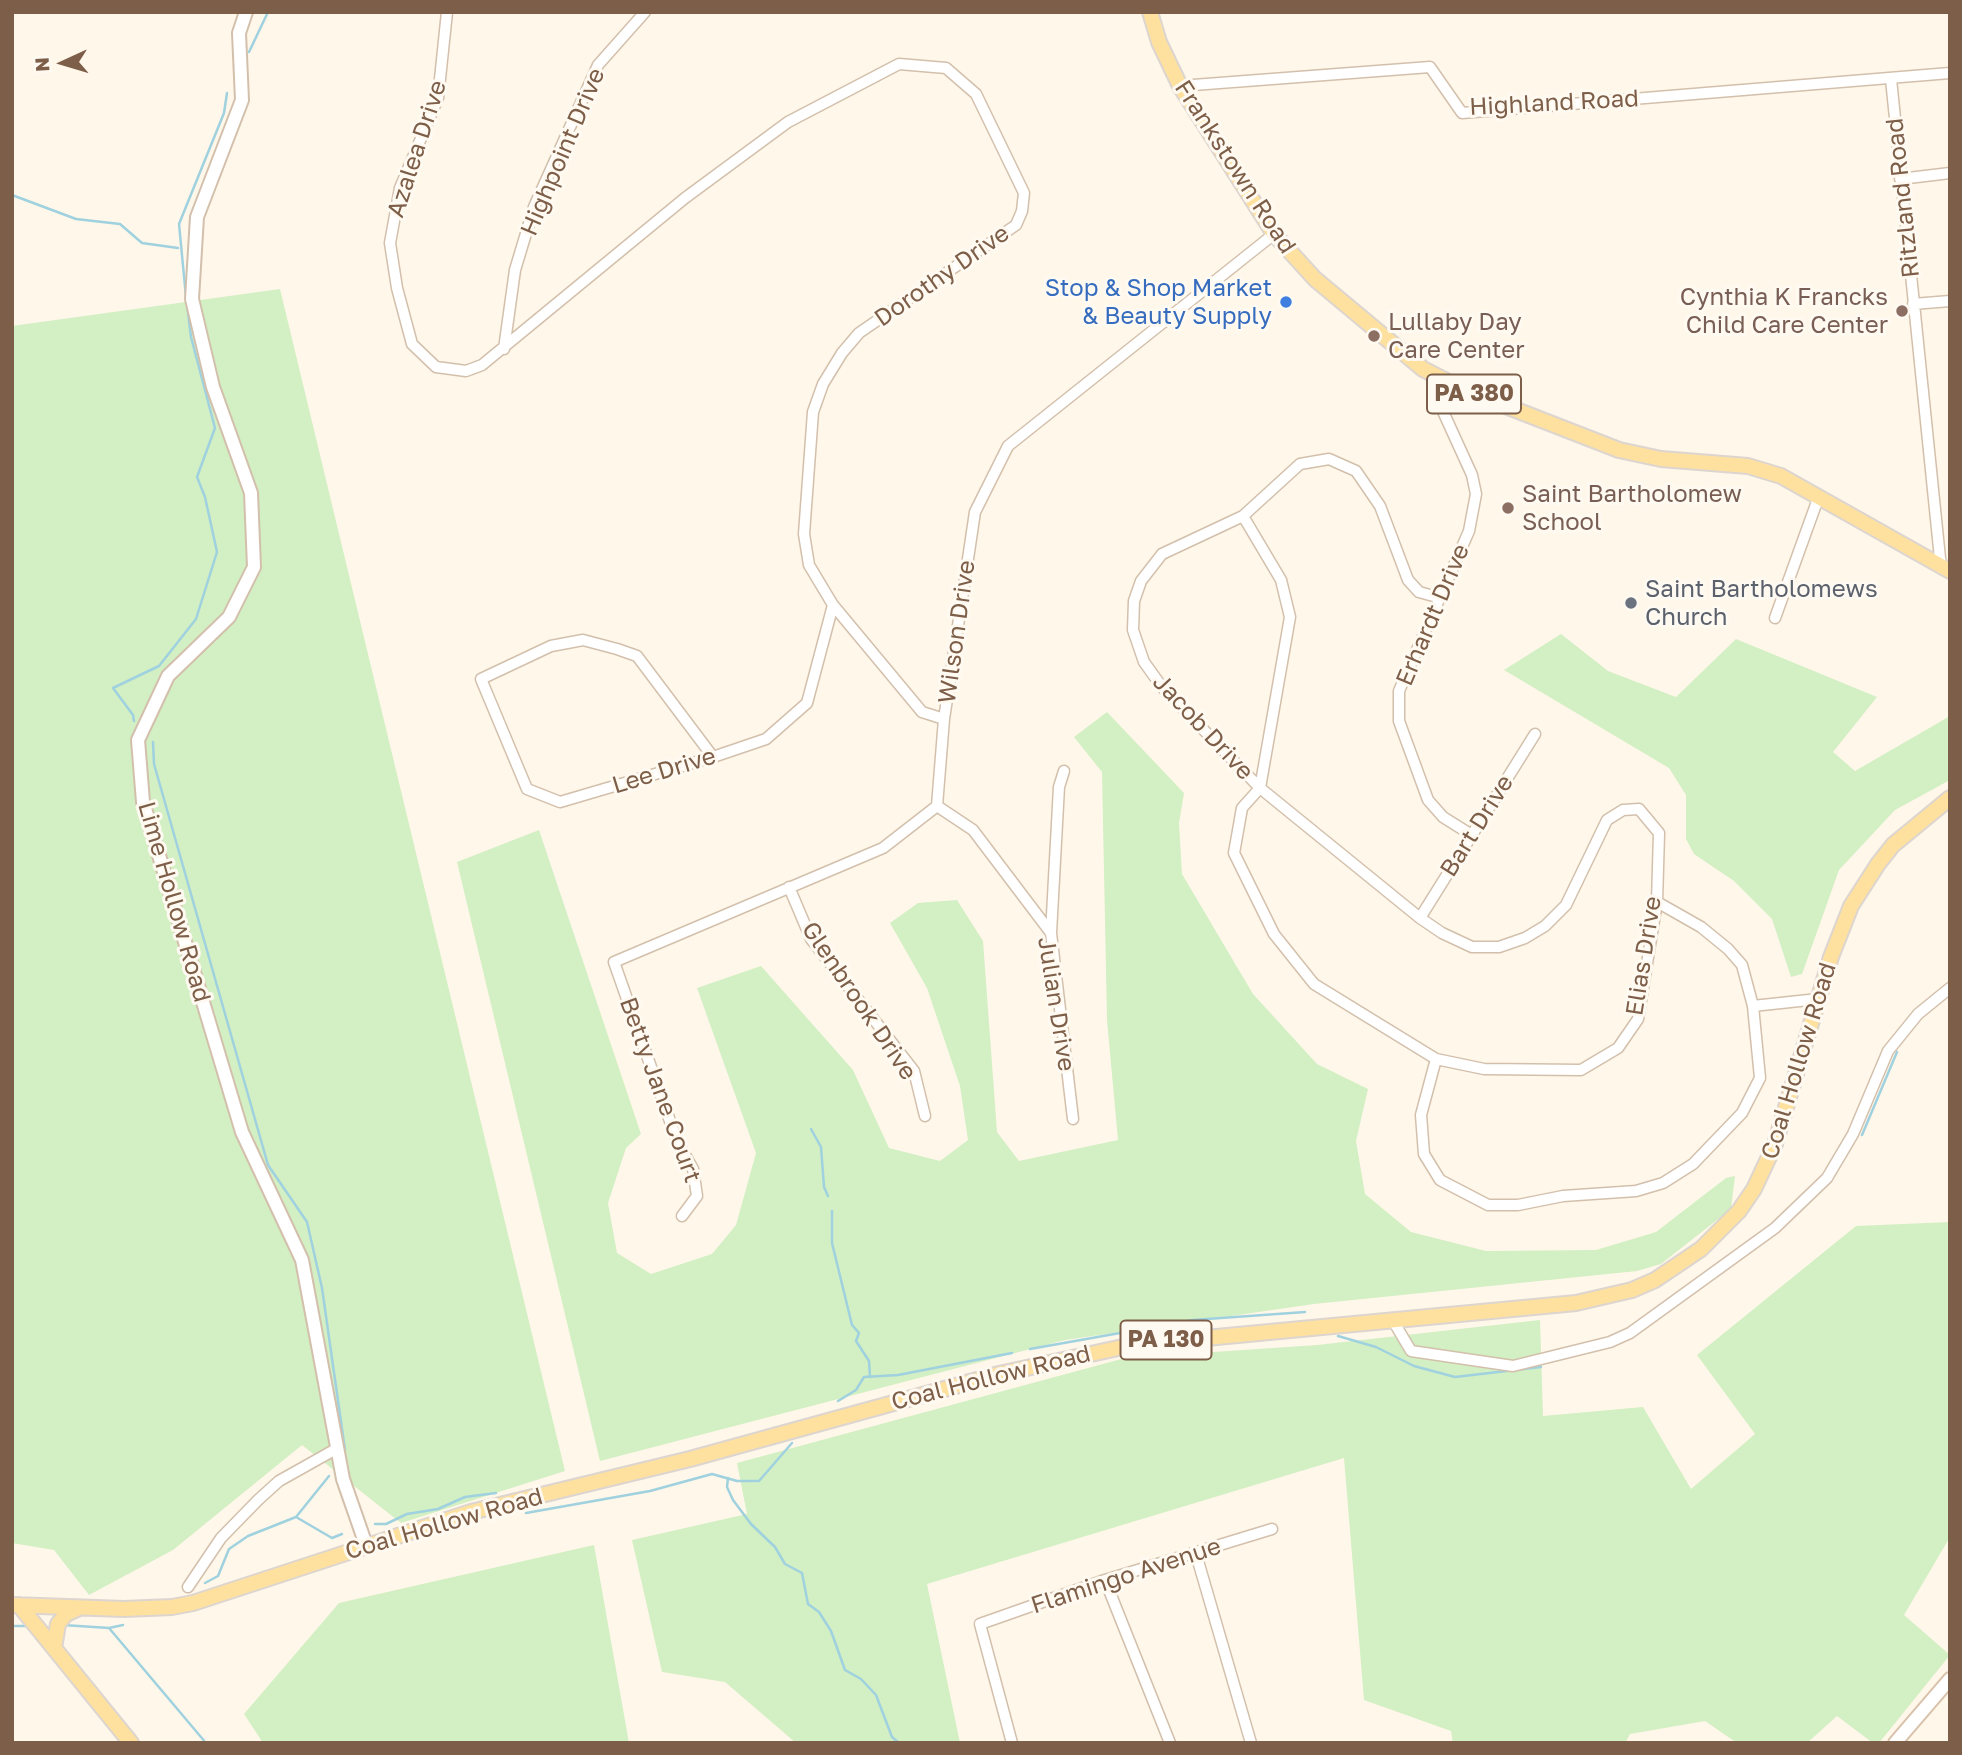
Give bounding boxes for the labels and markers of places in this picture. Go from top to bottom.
place label: Stop & Shop Market & Beauty Supply [1045,274,1272,330]
place label: Cynthia K Francks Child Care Center [1680,283,1888,339]
marker: Stop & Shop Market & Beauty Supply [1278,294,1294,310]
marker: Cynthia K Francks Child Care Center [1894,303,1910,319]
place label: Lullaby Day Care Center [1388,308,1525,364]
marker: Lullaby Day Care Center [1366,328,1382,344]
place label: Saint Bartholomew School [1522,480,1742,536]
marker: Saint Bartholomew School [1500,500,1516,516]
place label: Saint Bartholomews Church [1645,575,1878,631]
marker: Saint Bartholomews Church [1623,595,1639,611]

